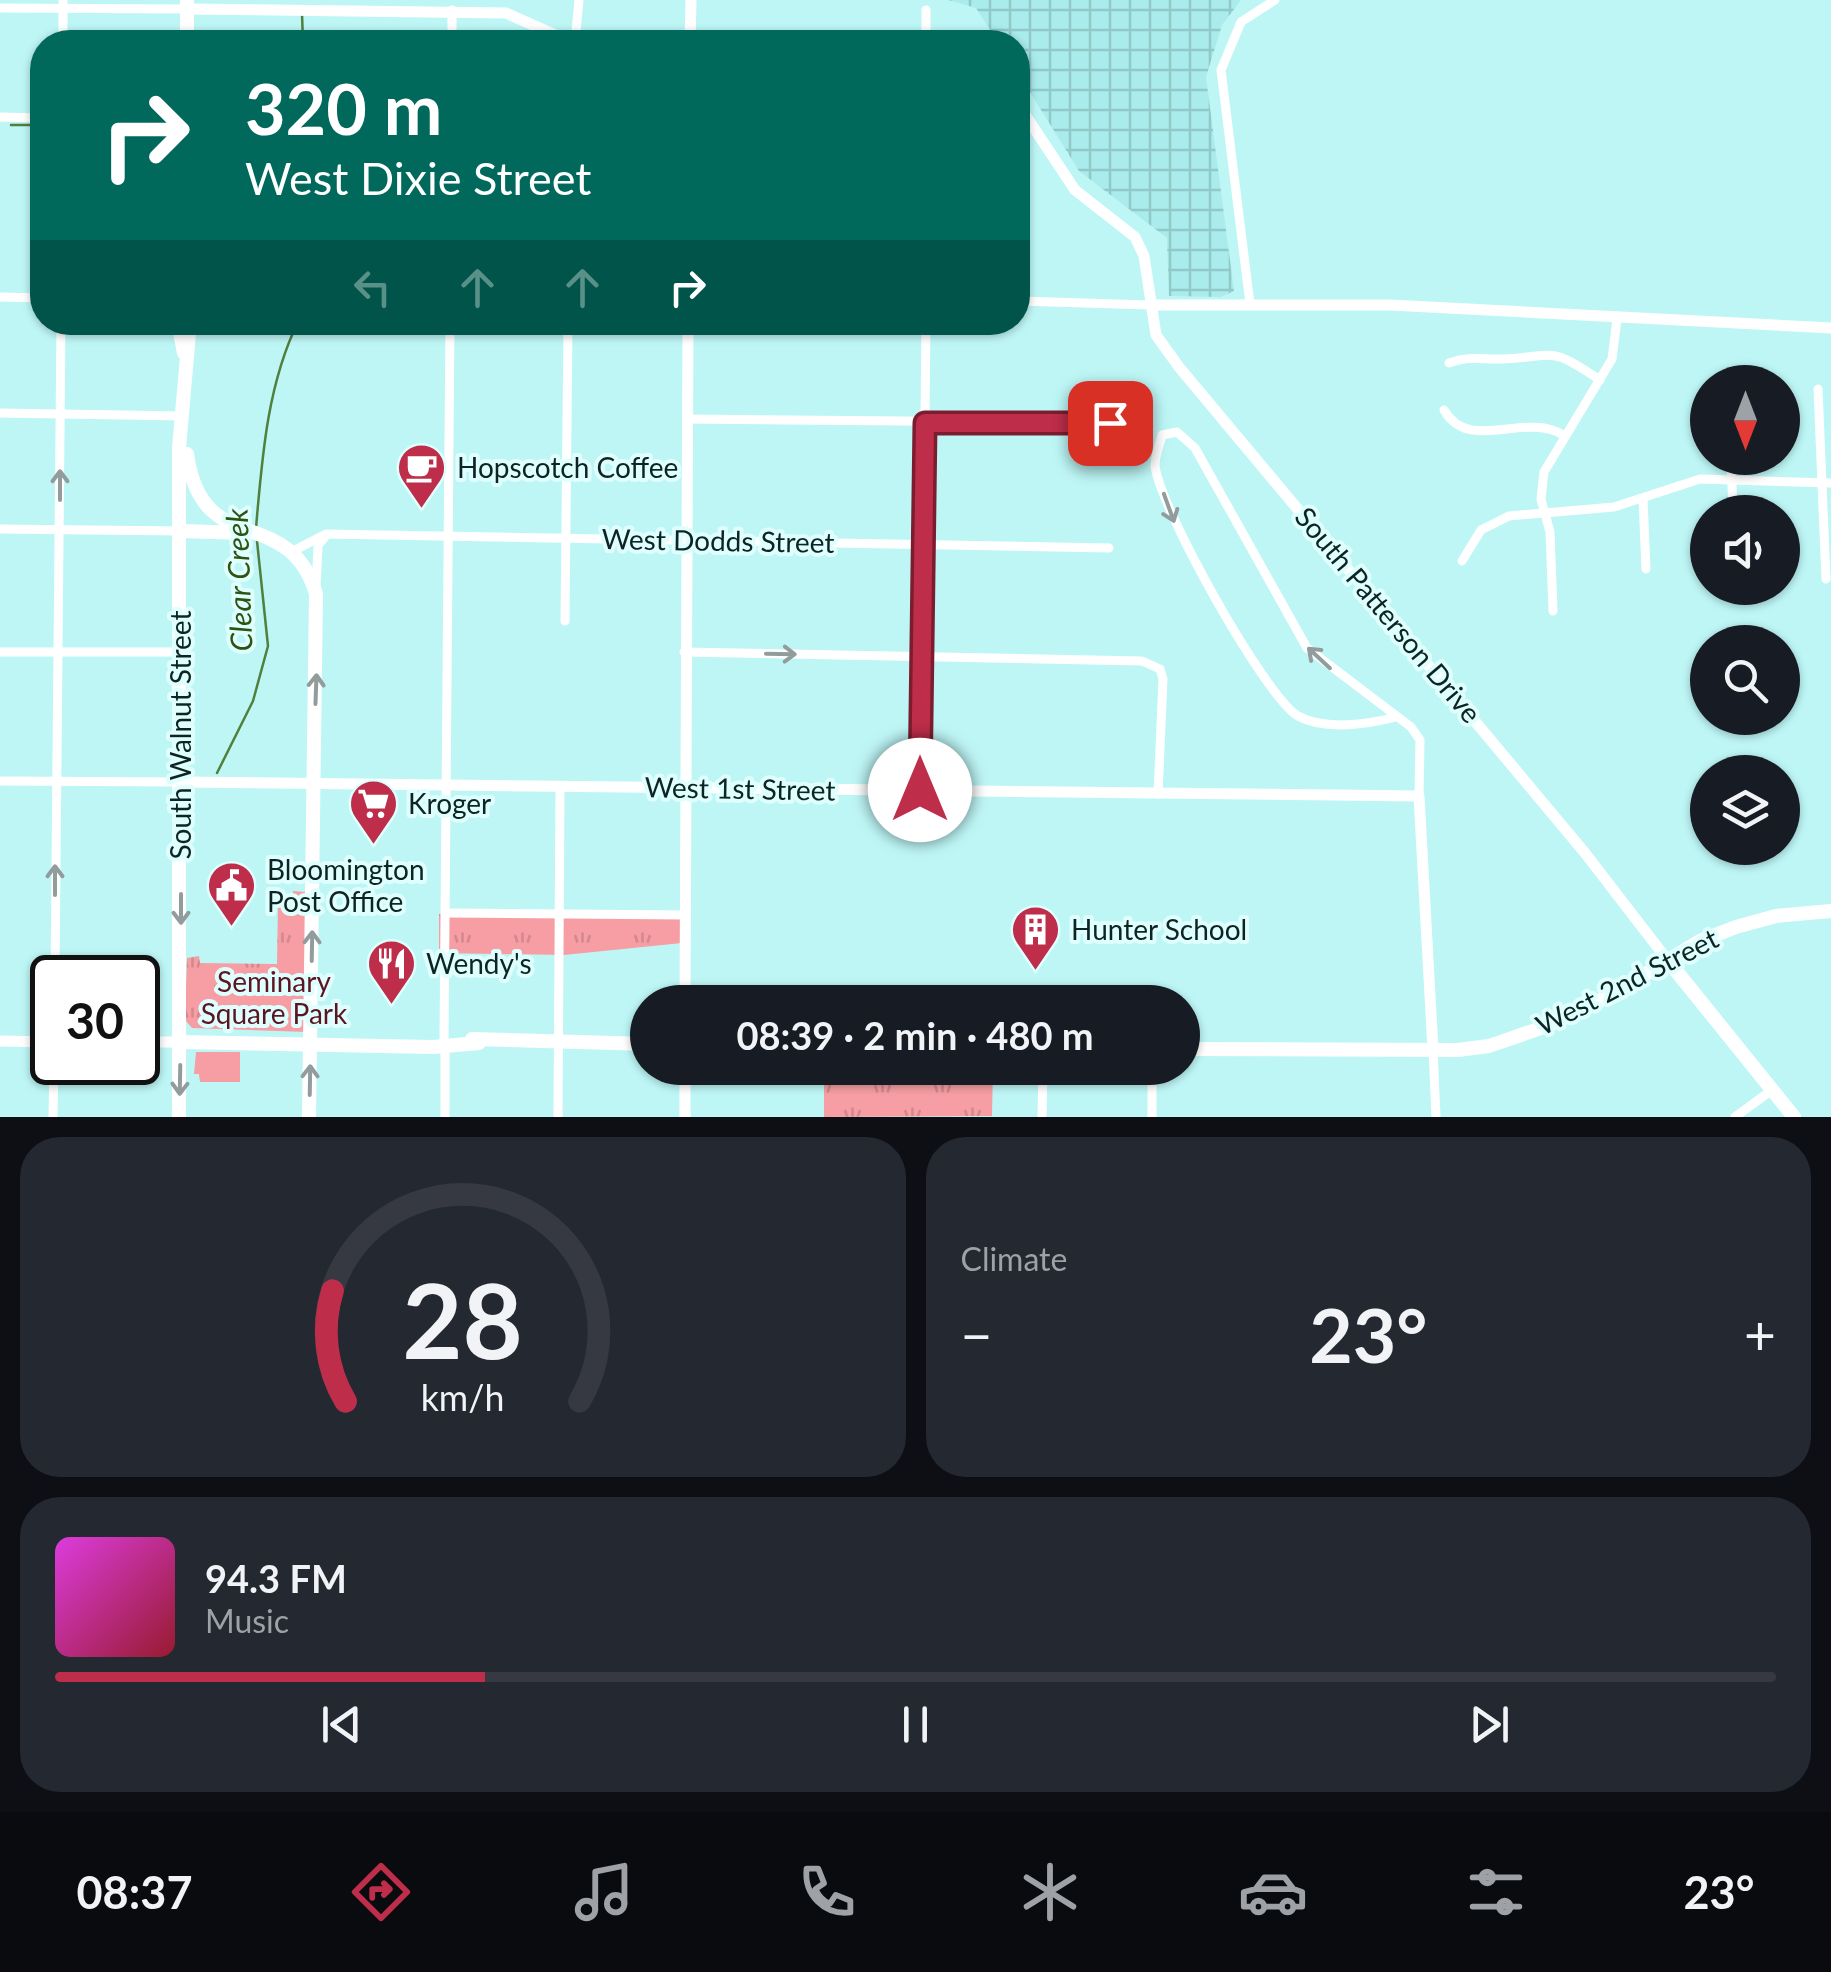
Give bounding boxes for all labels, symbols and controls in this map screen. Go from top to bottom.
text: 320 m [245,66,442,150]
icon: right [80,70,210,200]
text: West Dixie Street [245,151,592,205]
icon: left [345,260,400,315]
icon: ahead [450,260,505,315]
icon: ahead [555,260,610,315]
icon: right [660,260,715,315]
north arrow [1690,365,1800,475]
map controls [1690,365,1800,865]
pin [1068,381,1153,466]
icon: arrive [1083,396,1138,451]
cafe icon: Hopscotch Coffee [396,442,448,510]
place label: Hopscotch Coffee [457,450,678,484]
one-way arrow [50,470,70,502]
one-way arrow [1161,491,1179,522]
button: sound [1690,495,1800,605]
street label: South Patterson Drive [1289,500,1489,729]
water label: Clear Creek [217,507,258,652]
street label: West Dodds Street [601,521,835,559]
street label: South Walnut Street [163,610,197,860]
button: search [1690,625,1800,735]
one-way arrow [765,644,797,663]
one-way arrow [1307,647,1332,670]
one-way arrow [307,674,326,706]
position arrow [868,738,972,842]
button: layers [1690,755,1800,865]
street label: West 1st Street [644,769,836,807]
supermarket icon: Kroger [347,778,399,846]
place label: Kroger [408,786,491,820]
place label: Bloomington Post Office [267,852,425,918]
public building icon: Bloomington Post Office [206,860,258,928]
one-way arrow [46,865,64,898]
one-way arrow [172,892,190,924]
building icon: Hunter School [1010,904,1062,972]
place label: Hunter School [1071,912,1247,946]
street label: West 2nd Street [1530,921,1723,1042]
one-way arrow [302,930,321,962]
restaurant icon: Wendy's [365,938,417,1006]
place label: Wendy's [426,946,532,980]
speed limit sign: 30 [30,955,160,1085]
park label: Seminary Square Park [201,964,348,1030]
text: 08:39 · 2 min · 480 m [736,1012,1094,1058]
one-way arrow [170,1062,190,1095]
one-way arrow [300,1065,319,1097]
text: Climate [961,1239,1067,1278]
text: 28 [402,1256,523,1381]
text: 23° [1309,1289,1427,1379]
text: − [961,1301,992,1367]
text: + [1744,1301,1776,1367]
text: km/h [421,1376,505,1419]
text: 94.3 FM [205,1555,347,1601]
text: Music [205,1601,289,1640]
icon: previous [314,1697,369,1752]
icon: pause [888,1697,943,1752]
icon: next [1462,1697,1517,1752]
icon: directions [346,1857,416,1927]
icon: music [569,1857,639,1927]
icon: phone [792,1857,862,1927]
icon: climate [1015,1857,1085,1927]
icon: car [1238,1857,1308,1927]
icon: filters [1461,1857,1531,1927]
text: 08:37 [77,1865,193,1919]
text: 23° [1684,1865,1754,1919]

